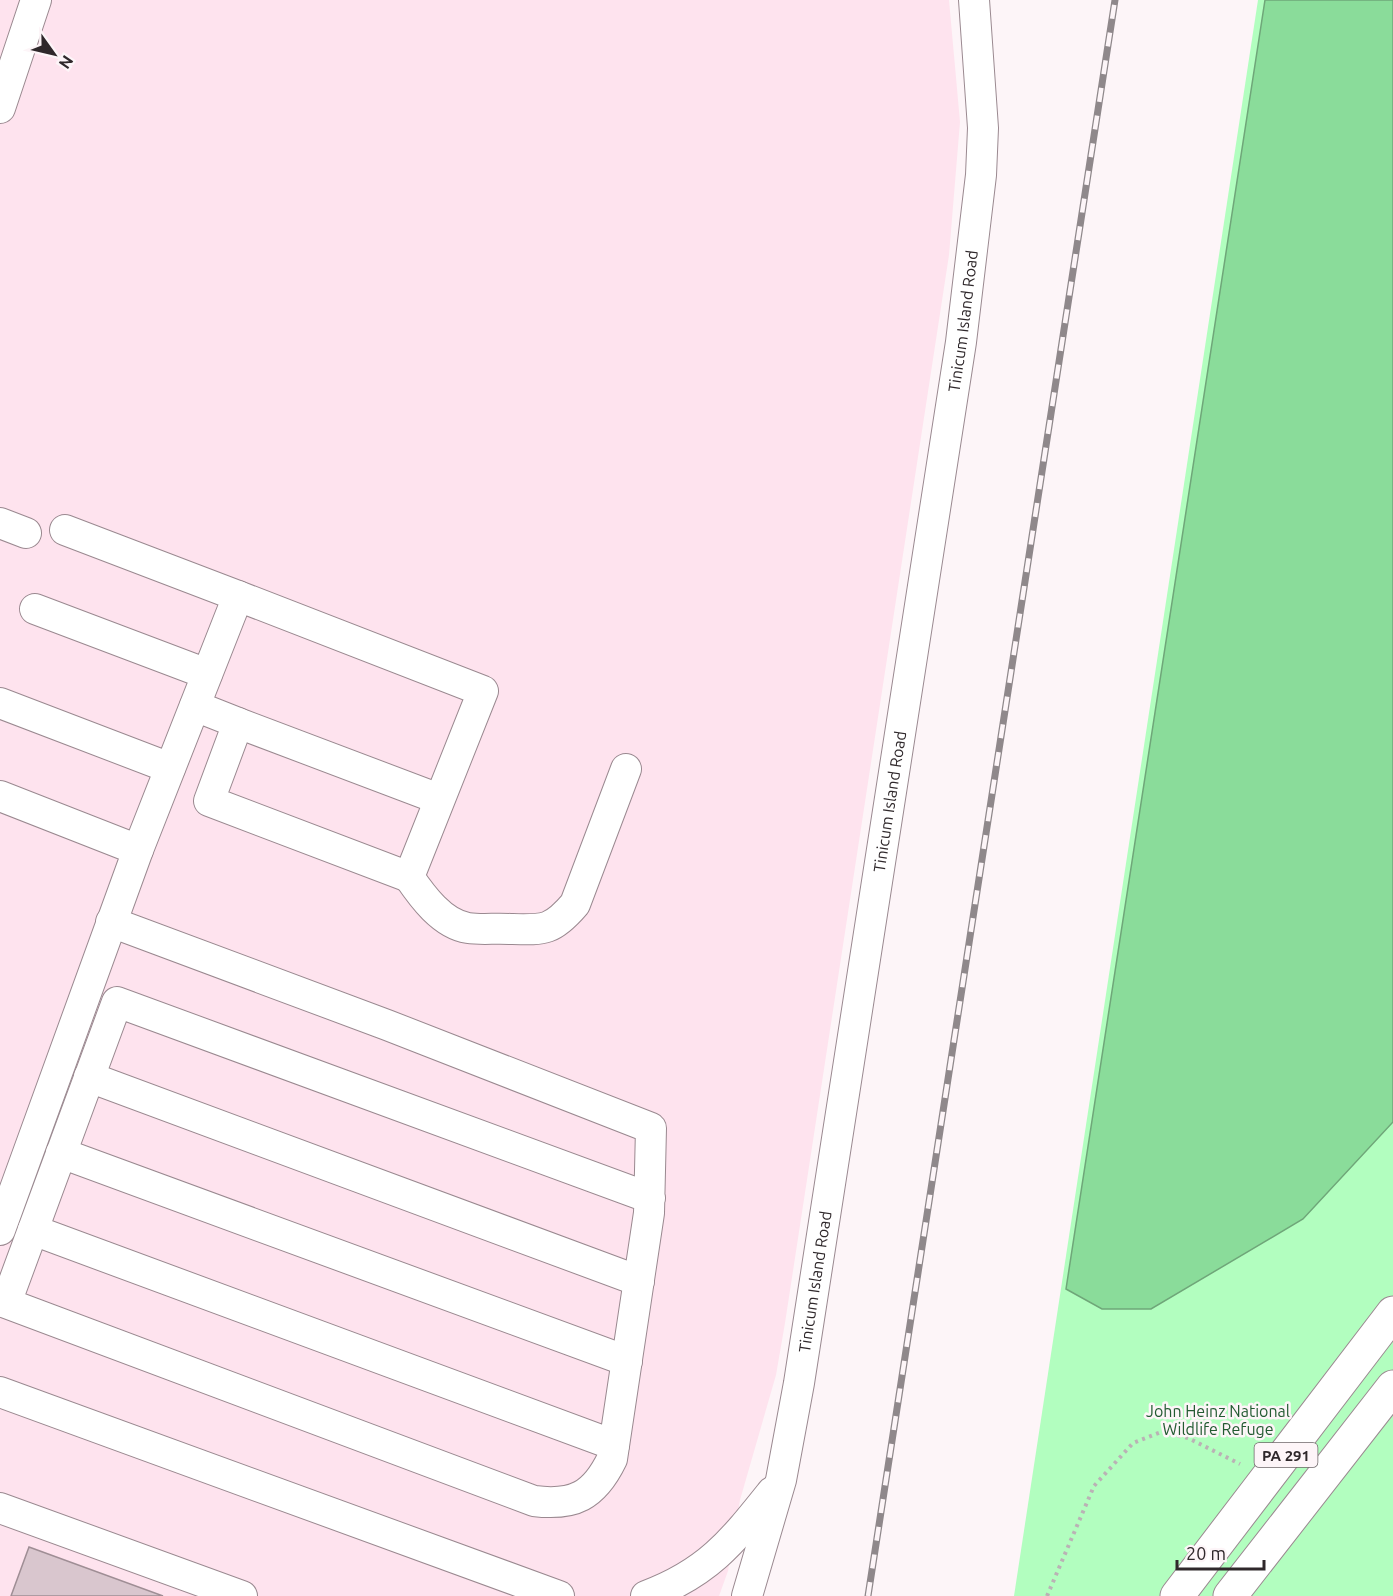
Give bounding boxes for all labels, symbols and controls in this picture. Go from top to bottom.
north arrow [24,24,84,84]
text: N [56,52,77,72]
street label: Tinicum Island Road [944,249,981,393]
street label: Tinicum Island Road [870,730,909,874]
street label: Tinicum Island Road [795,1210,835,1354]
park label: John Heinz National Wildlife Refuge [1146,1402,1290,1438]
road number: PA 291 [1254,1443,1318,1467]
scale bar [1177,1533,1264,1571]
text: 20 m [1186,1543,1226,1563]

